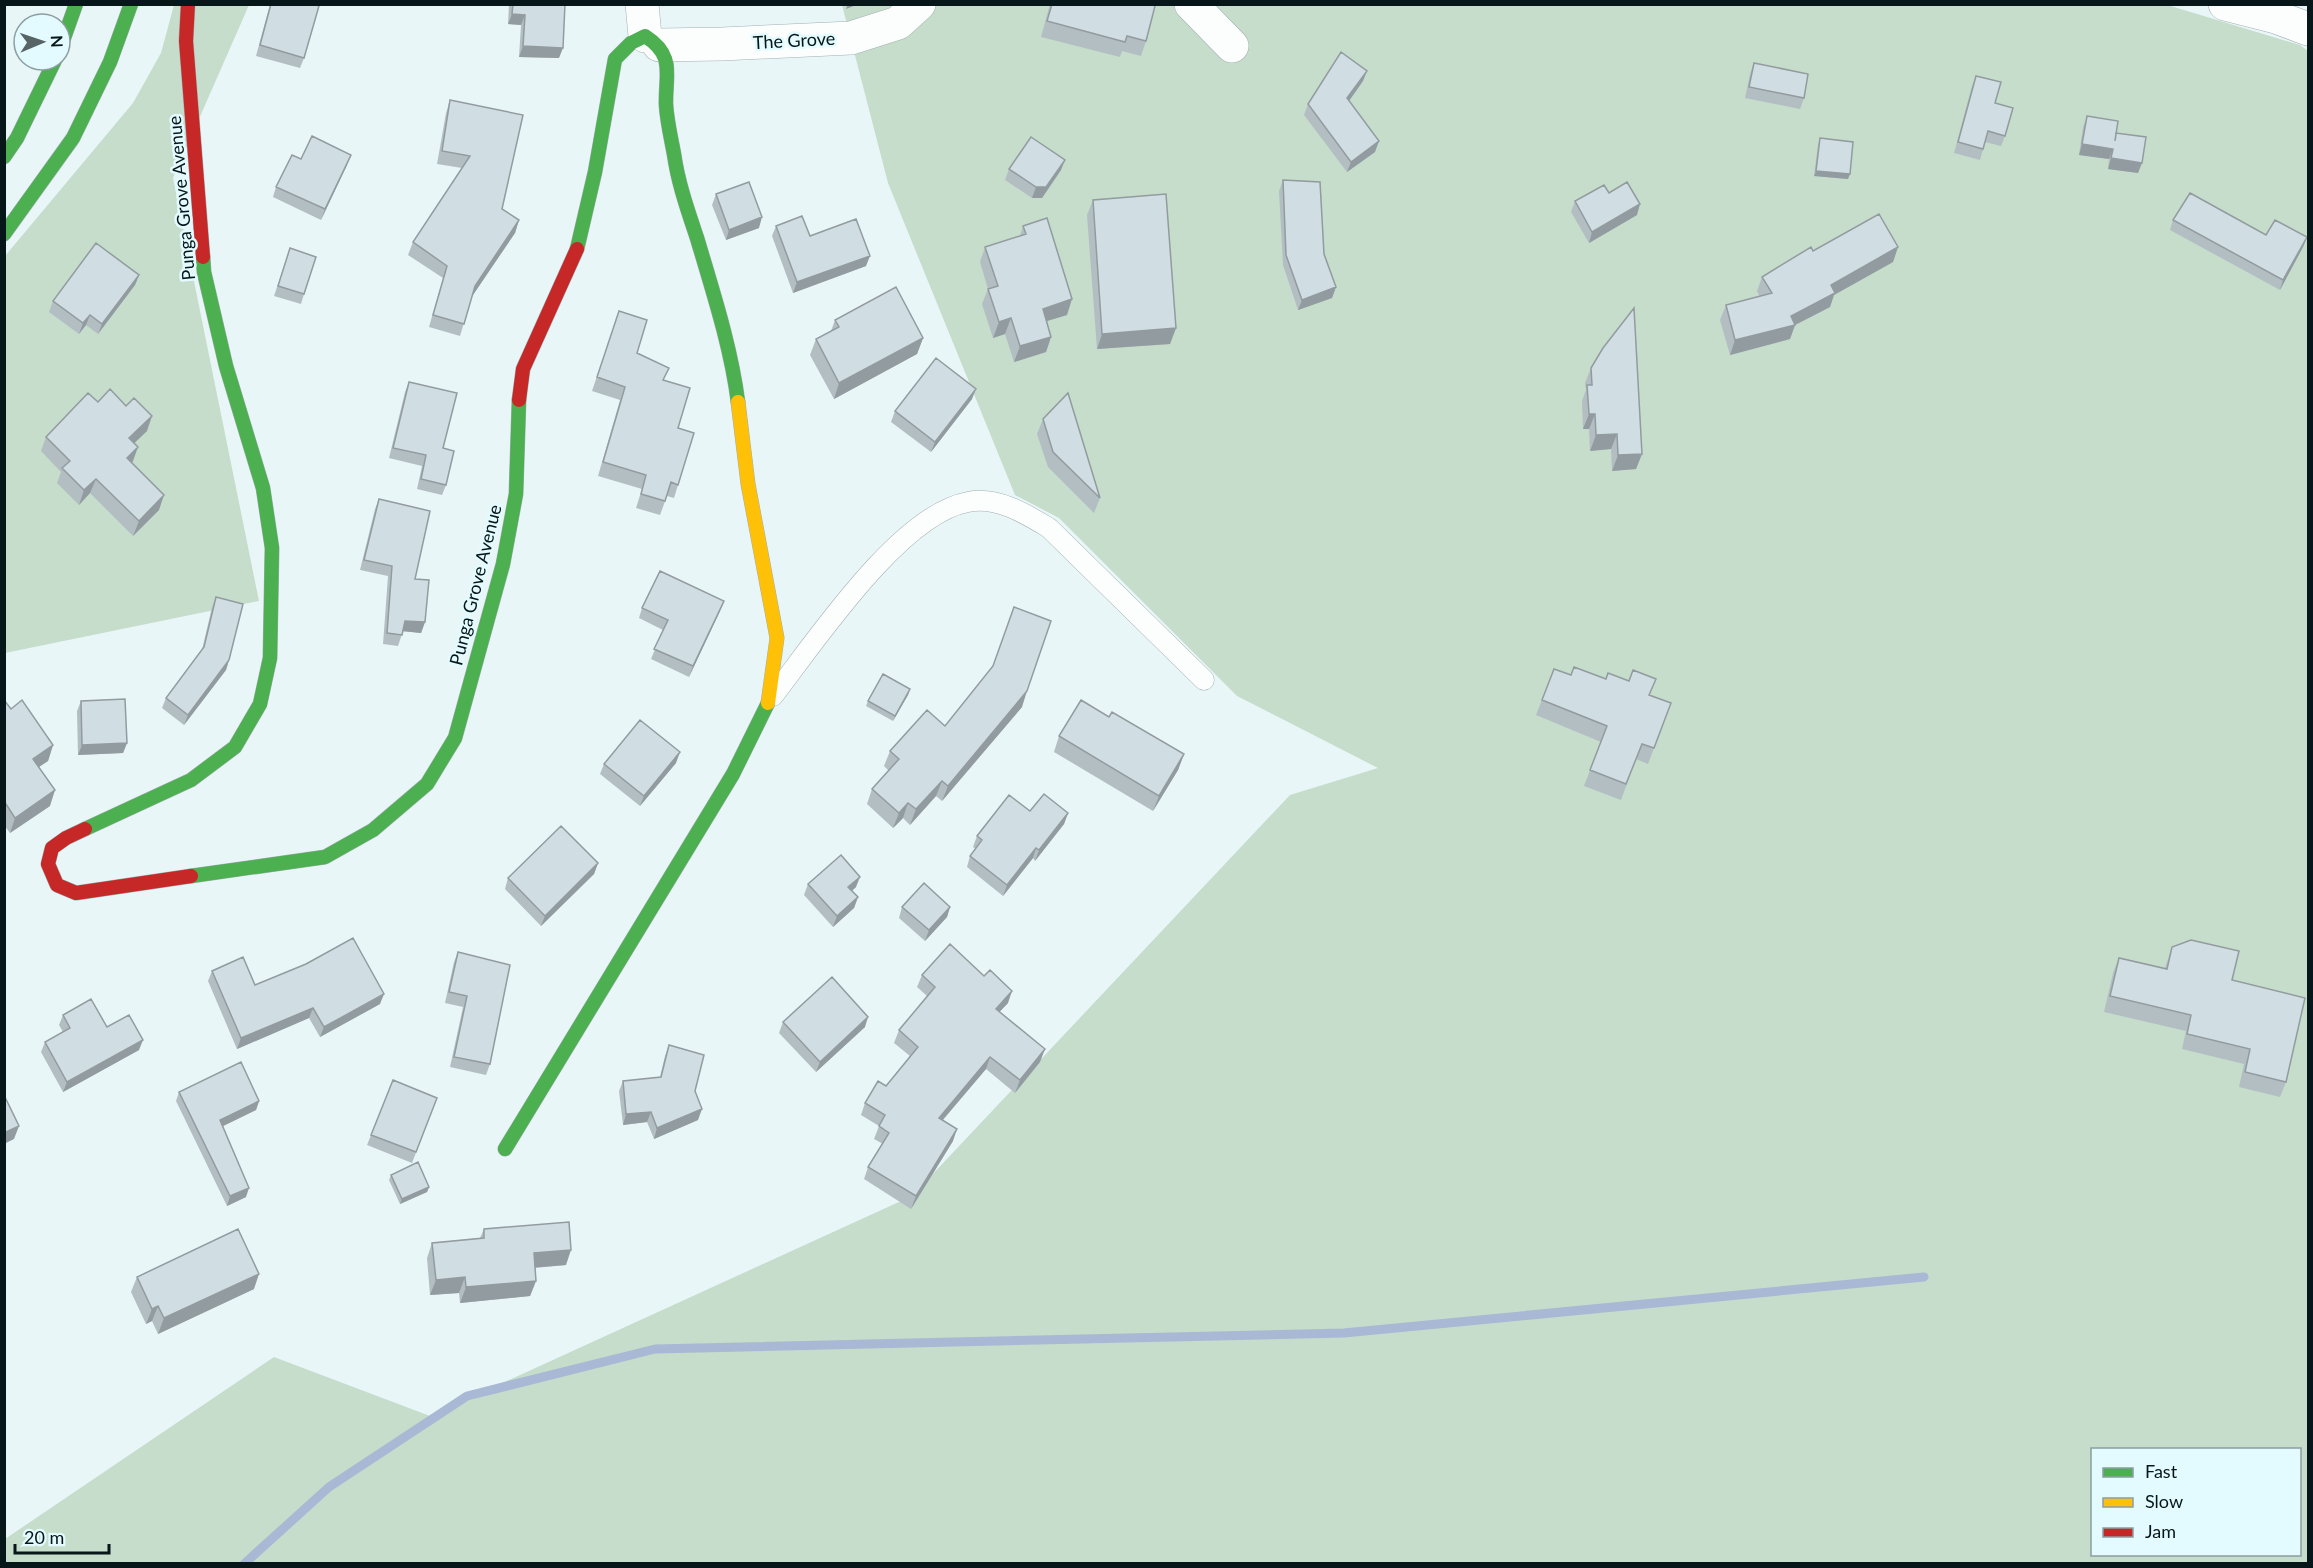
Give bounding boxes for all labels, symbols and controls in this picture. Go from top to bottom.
north arrow [12,12,72,72]
street label: The Grove [752,27,836,53]
text: N [48,35,67,48]
street label: Punga Grove Avenue [163,115,199,281]
street label: Punga Grove Avenue [444,502,506,667]
legend [2091,1448,2301,1556]
text: Fast [2145,1460,2178,1482]
text: Slow [2145,1490,2183,1512]
scale bar [15,1517,110,1555]
text: Jam [2145,1520,2176,1542]
text: 20 m [24,1526,64,1548]

